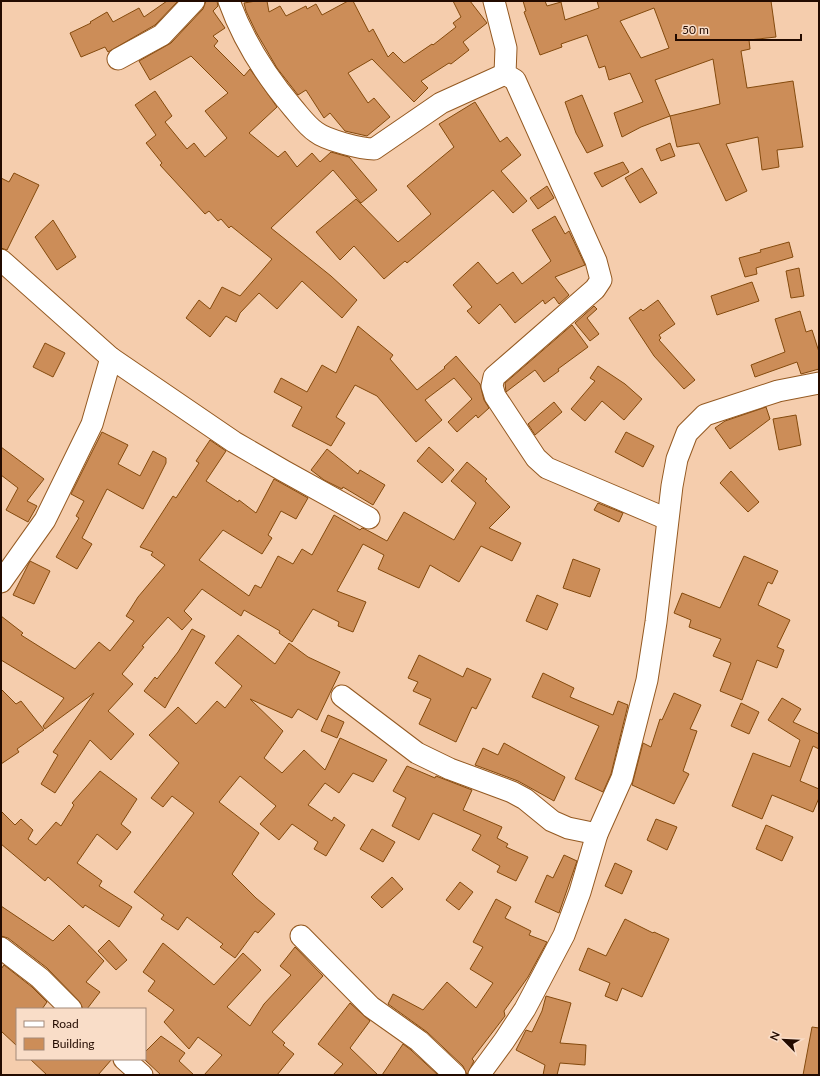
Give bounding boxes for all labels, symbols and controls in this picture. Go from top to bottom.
scale bar [676,16,801,42]
text: 50 m [682,22,709,37]
legend [16,1008,146,1060]
text: Road [52,1016,79,1031]
north arrow [764,1020,804,1060]
text: N [767,1029,782,1042]
text: Building [52,1036,95,1051]

